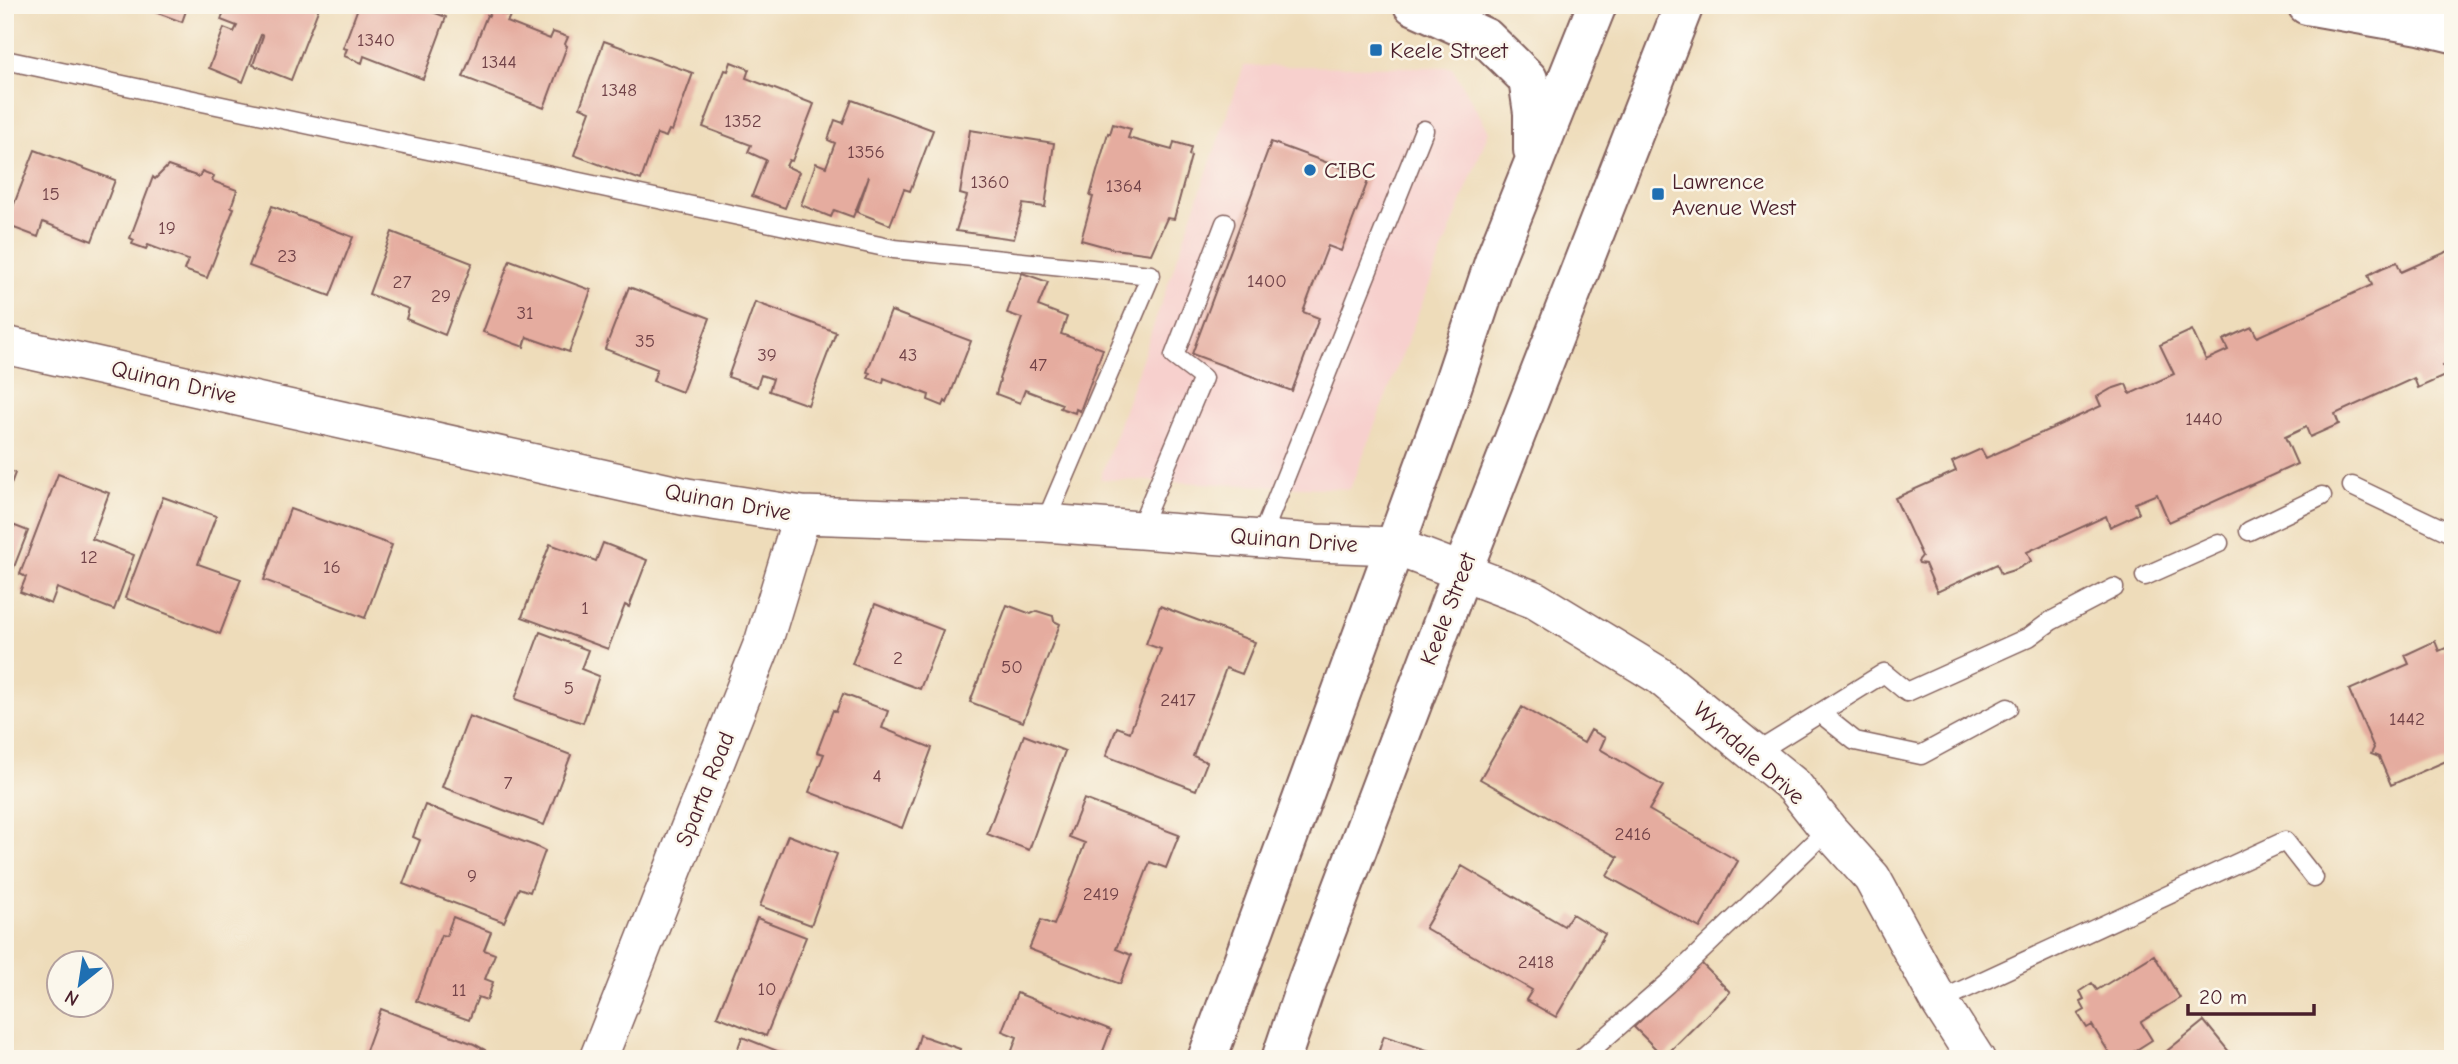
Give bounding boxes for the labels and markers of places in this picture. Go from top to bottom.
place label: Keele Street [1390,37,1509,64]
marker: Keele Street [1368,42,1384,58]
place label: CIBC [1324,157,1376,184]
marker: CIBC [1302,162,1318,178]
place label: Lawrence Avenue West [1672,168,1797,221]
marker: Lawrence Avenue West [1650,186,1666,202]

